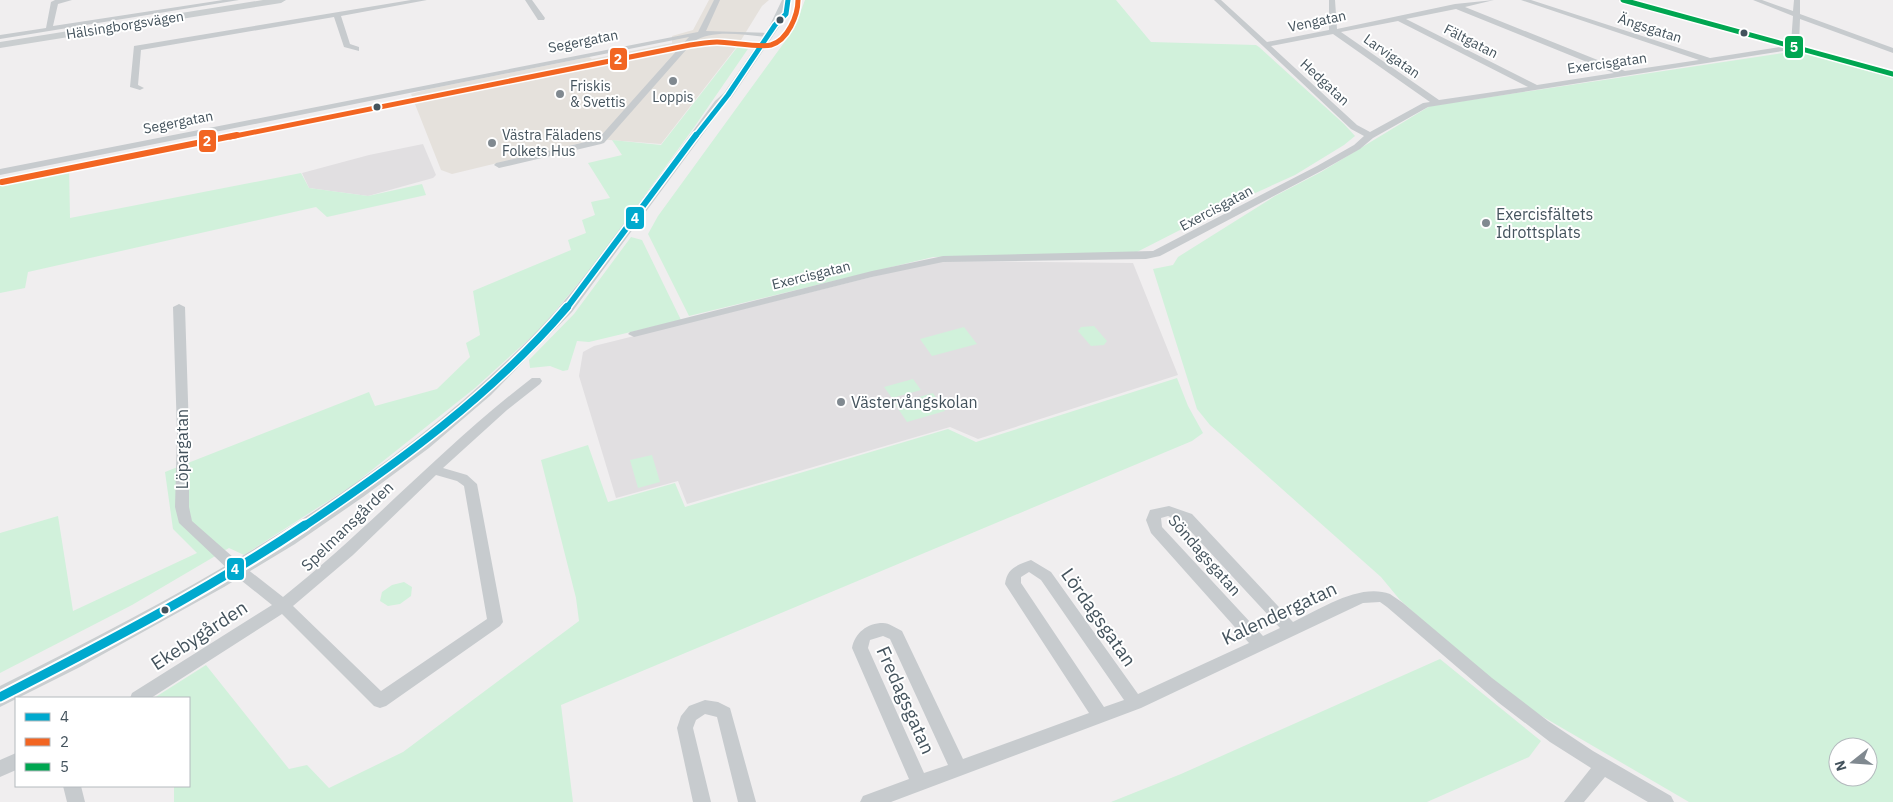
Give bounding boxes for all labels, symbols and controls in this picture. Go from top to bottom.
street label: Vengatan [1286,6,1348,36]
street label: Hälsingborgsvägen [65,7,185,43]
street label: Ängsgatan [1616,9,1684,47]
unlabelled marker [775,15,785,25]
street label: Fältgatan [1441,20,1501,62]
street label: Segergatan [547,25,619,57]
unlabelled marker [1739,28,1749,38]
street label: Larvigatan [1360,30,1424,82]
line badge: 5 [1784,35,1804,59]
text: 5 [1790,38,1798,56]
line badge: 2 [609,47,628,71]
street label: Exercisgatan [1566,49,1648,77]
text: 2 [614,50,622,68]
street label: Hedgatan [1297,55,1353,109]
marker: Loppis [667,75,679,87]
place label: Friskis & Svettis [570,77,626,111]
marker: Friskis & Svettis [554,88,566,100]
place label: Loppis [652,88,694,106]
unlabelled marker [372,102,382,112]
street label: Segergatan [142,106,214,138]
place label: Västra Fäladens Folkets Hus [502,126,602,160]
line badge: 2 [198,129,217,153]
text: 2 [203,132,211,150]
marker: Västra Fäladens Folkets Hus [486,137,498,149]
street label: Exercisgatan [1176,181,1256,235]
place label: Exercisfältets Idrottsplats [1496,204,1593,242]
line badge: 4 [625,206,645,230]
text: 4 [631,209,639,227]
marker: Exercisfältets Idrottsplats [1480,217,1492,229]
street label: Exercisgatan [770,257,852,293]
place label: Västervångskolan [851,392,978,412]
marker: Västervångskolan [835,396,847,408]
street label: Löpargatan [172,409,192,489]
street label: Spelmansgården [297,477,397,575]
street label: Söndagsgatan [1164,510,1246,600]
line badge: 4 [226,557,245,581]
text: 4 [231,560,239,578]
street label: Lördagsgatan [1056,563,1142,671]
street label: Kalendergatan [1218,576,1340,650]
street label: Ekebygården [146,595,252,675]
unlabelled marker [160,605,170,615]
street label: Fredagsgatan [872,642,940,758]
legend [15,697,190,787]
text: 4 [60,707,69,726]
text: 2 [60,732,69,751]
north arrow [1828,737,1878,787]
text: 5 [60,757,69,776]
text: N [1830,758,1851,773]

